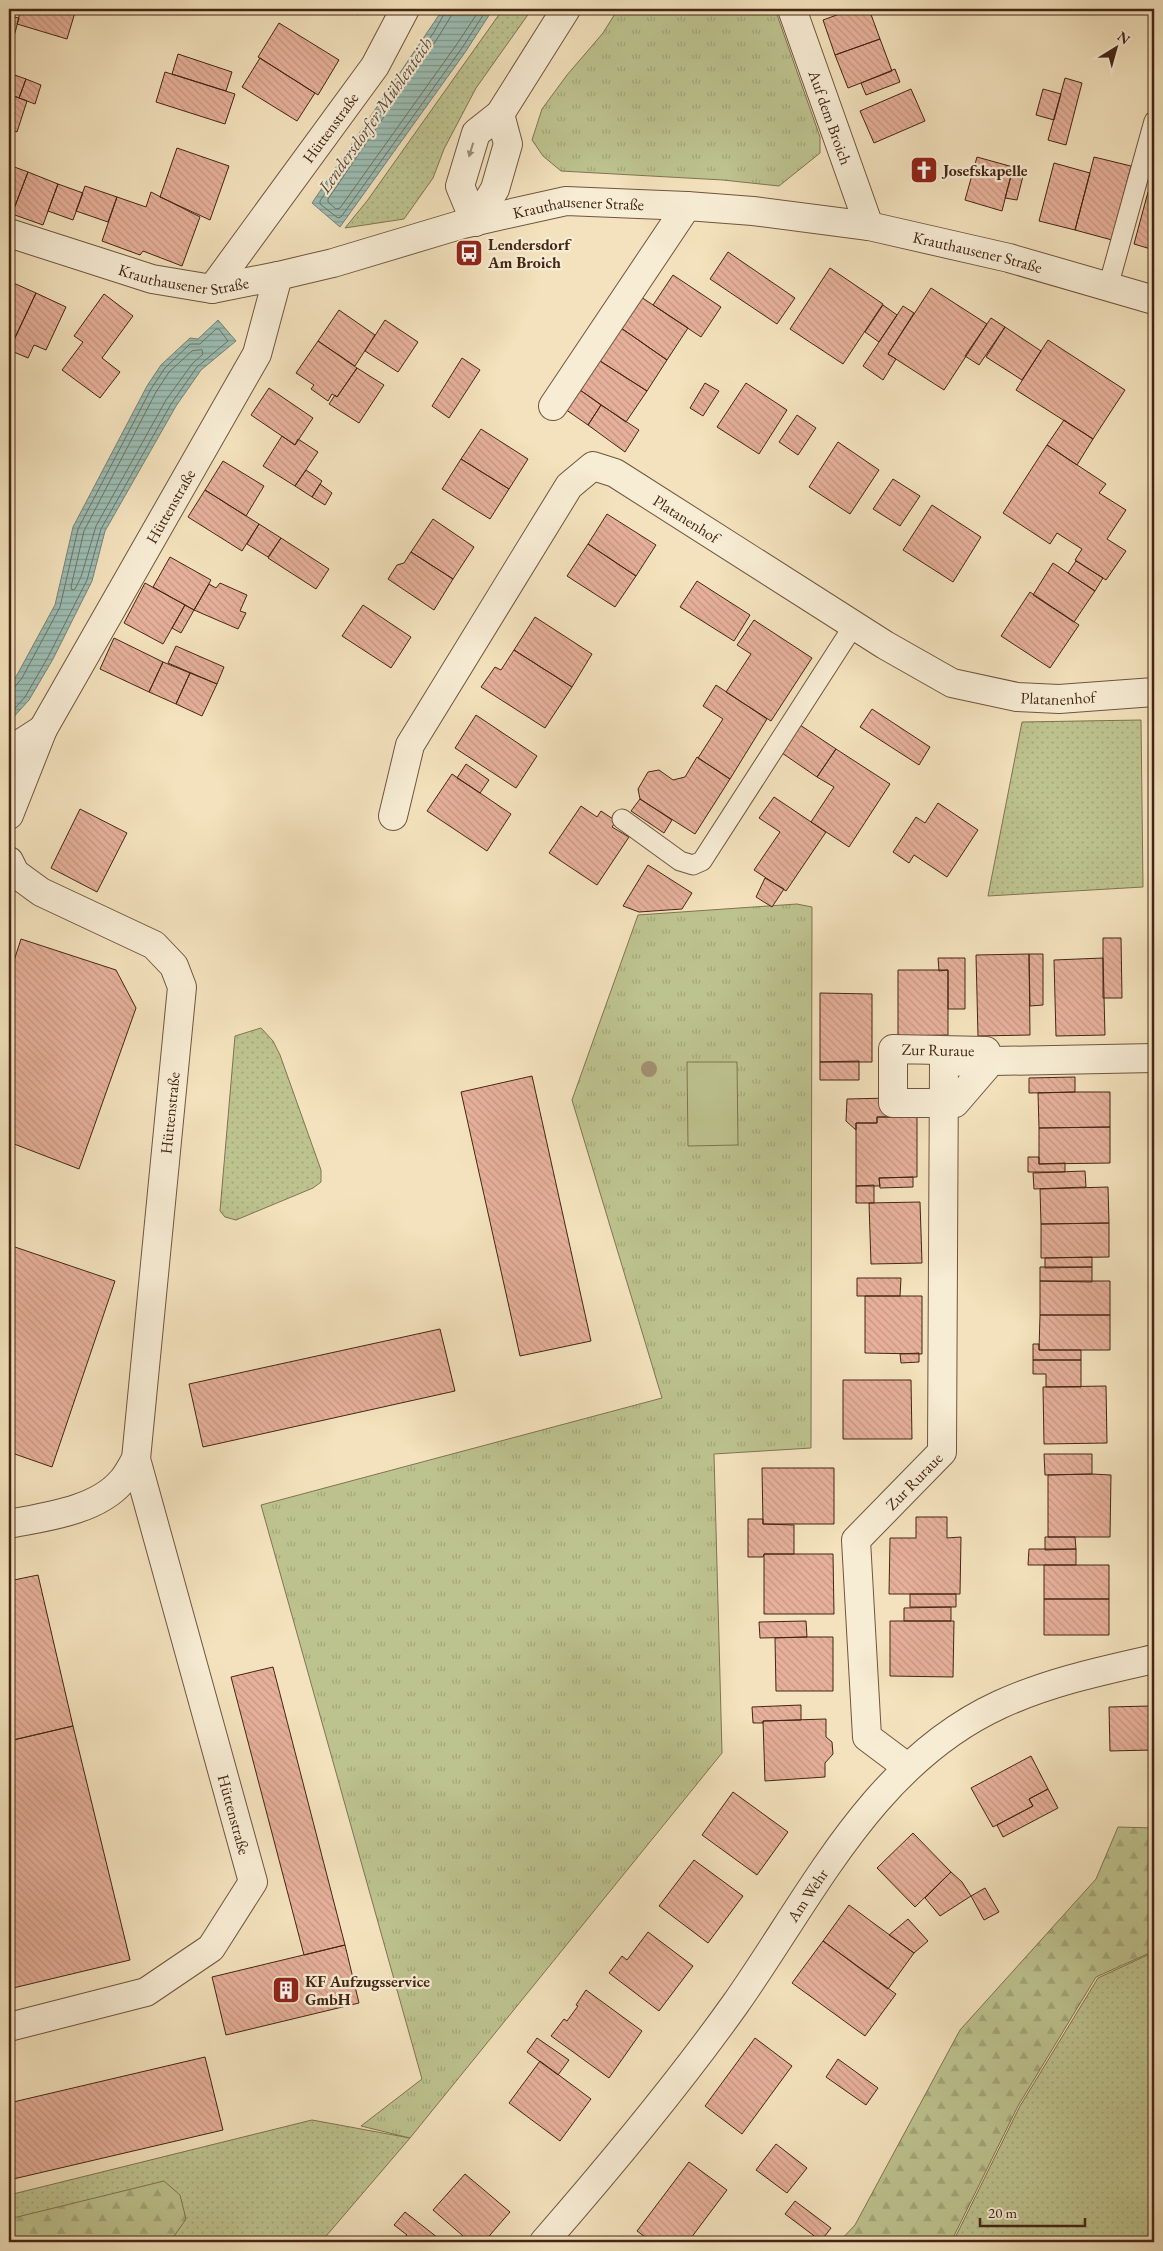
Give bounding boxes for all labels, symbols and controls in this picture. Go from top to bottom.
north arrow [1090,22,1140,72]
text: N [1114,27,1134,49]
water label: Lendersdorfer Mühlenteich [312,33,438,199]
street label: Auf dem Broich [804,66,857,168]
street label: Hüttenstraße [297,88,363,167]
one-way arrow [466,143,474,158]
church icon: Josefskapelle [909,155,939,185]
place label: Josefskapelle [941,160,1028,181]
street label: Krauthausener Straße [511,190,645,223]
street label: Krauthausener Straße [911,226,1045,278]
place label: Lendersdorf Am Broich [487,234,572,273]
bus stop icon: Lendersdorf Am Broich [454,238,484,268]
street label: Krauthausener Straße [116,258,251,300]
street label: Hüttenstraße [141,465,200,547]
street label: Platanenhof [649,490,725,549]
street label: Platanenhof [1020,686,1098,710]
street label: Zur Ruraue [901,1039,975,1061]
street label: Hüttenstraße [155,1071,185,1155]
street label: Zur Ruraue [881,1447,947,1514]
street label: Hüttenstraße [213,1772,255,1857]
street label: Am Wehr [781,1864,833,1927]
place label: KF Aufzugsservice GmbH [305,1971,430,2010]
building icon: KF Aufzugsservice GmbH [271,1975,301,2005]
scale bar [980,2196,1086,2228]
text: 20 m [988,2203,1017,2222]

